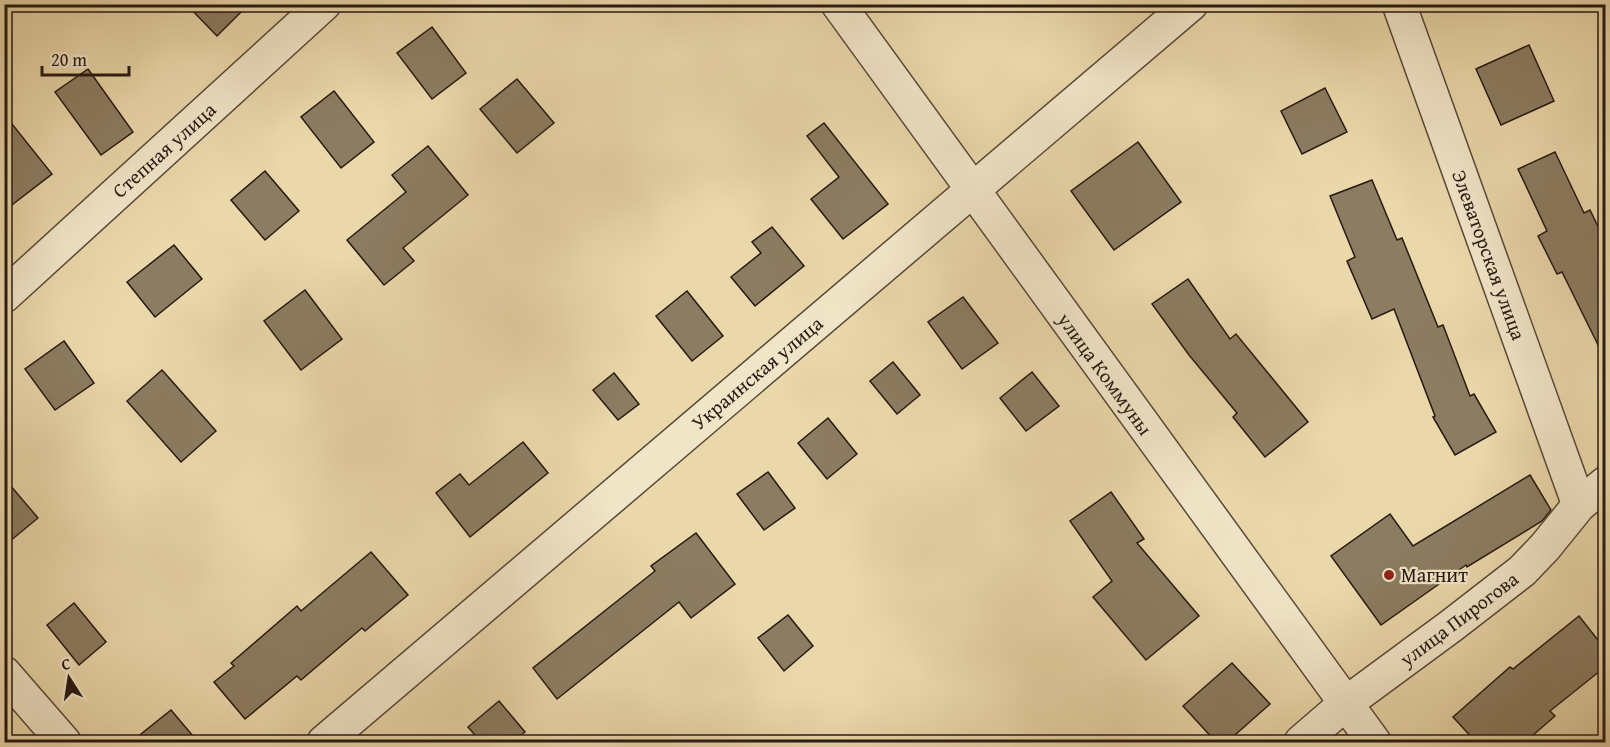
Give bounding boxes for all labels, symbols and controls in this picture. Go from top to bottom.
scale bar [42,39,129,77]
text: 20 m [51,46,87,73]
street label: Степная улица [105,95,222,204]
street label: Элеваторская улица [1445,166,1534,344]
street label: улица Коммуны [1050,306,1160,441]
street label: Украинская улица [685,309,829,436]
place label: Магнит [1401,560,1468,589]
street label: улица Пирогова [1392,564,1525,674]
marker: Магнит [1382,568,1396,582]
north arrow [39,648,99,708]
text: С [59,651,73,676]

